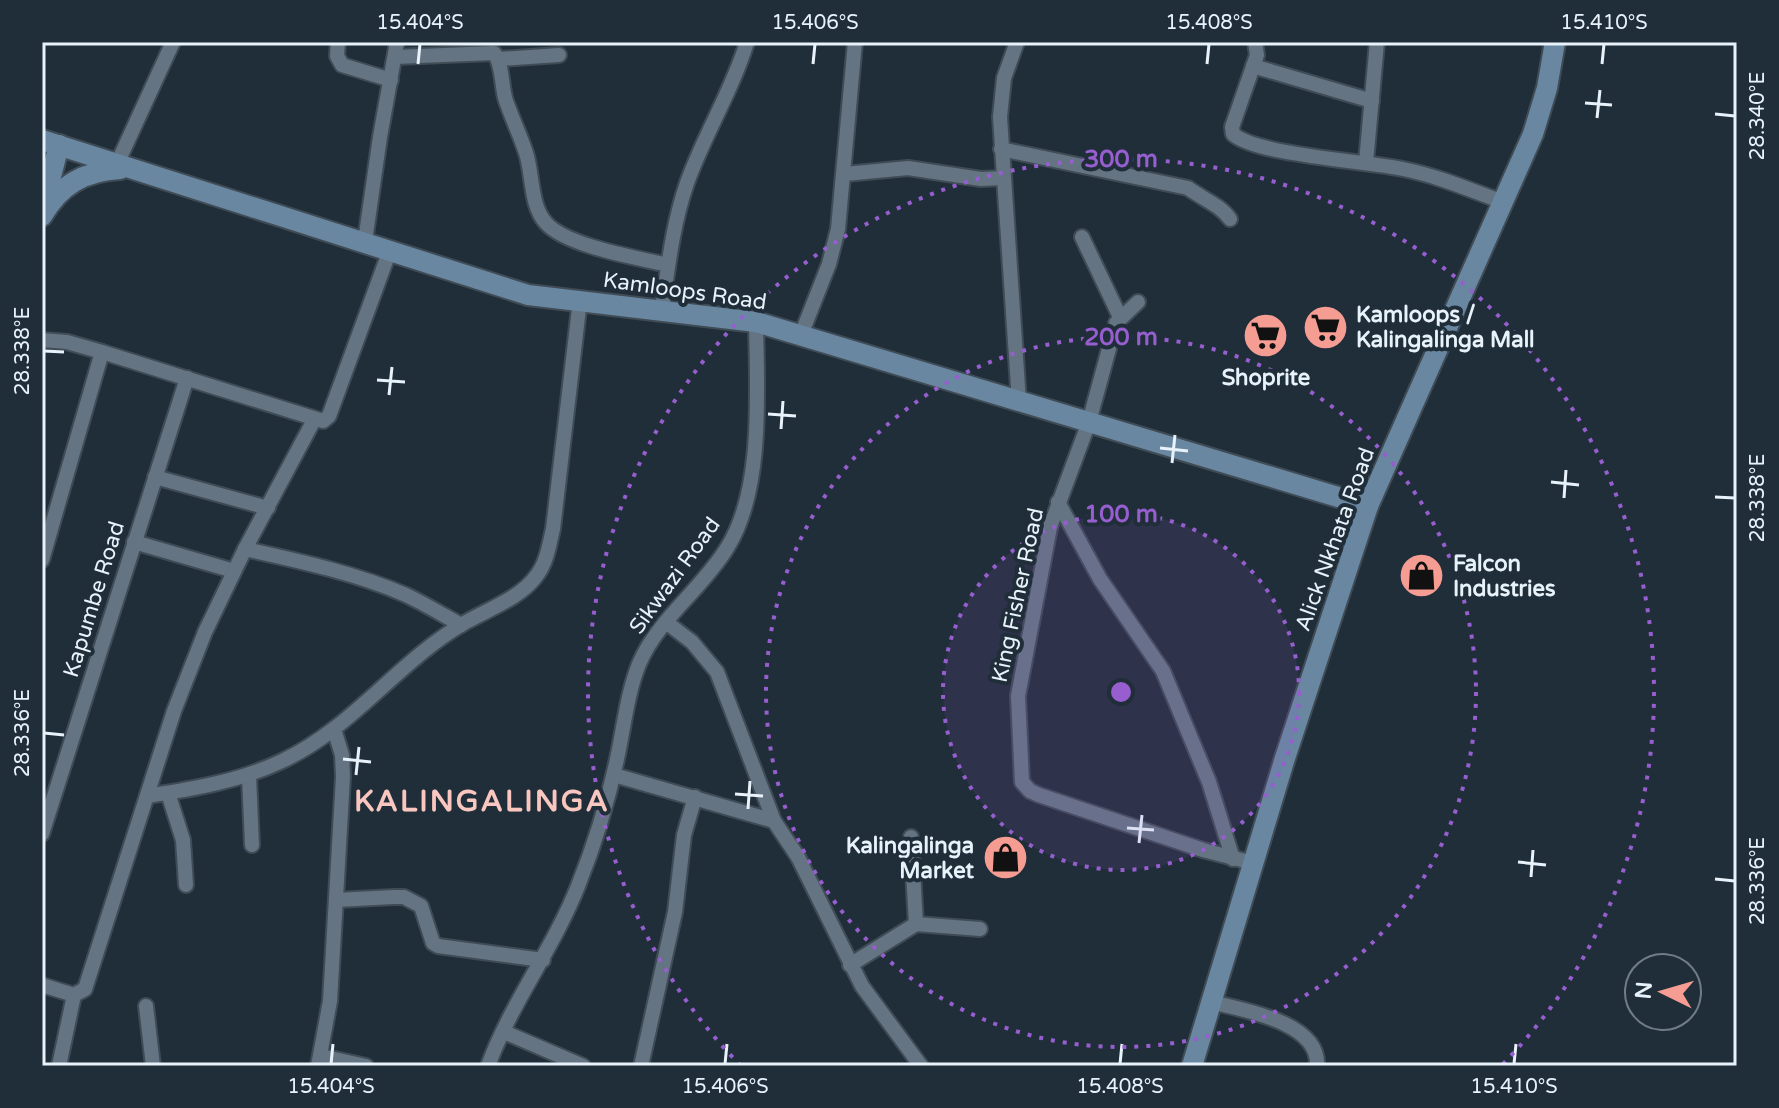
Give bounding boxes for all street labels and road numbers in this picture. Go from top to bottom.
street label: Kamloops Road [601,267,768,315]
street label: Alick Nkhata Road [1290,444,1380,635]
street label: King Fisher Road [987,506,1049,685]
street label: Sikwazi Road [624,512,726,639]
street label: Kapumbe Road [58,518,130,681]

